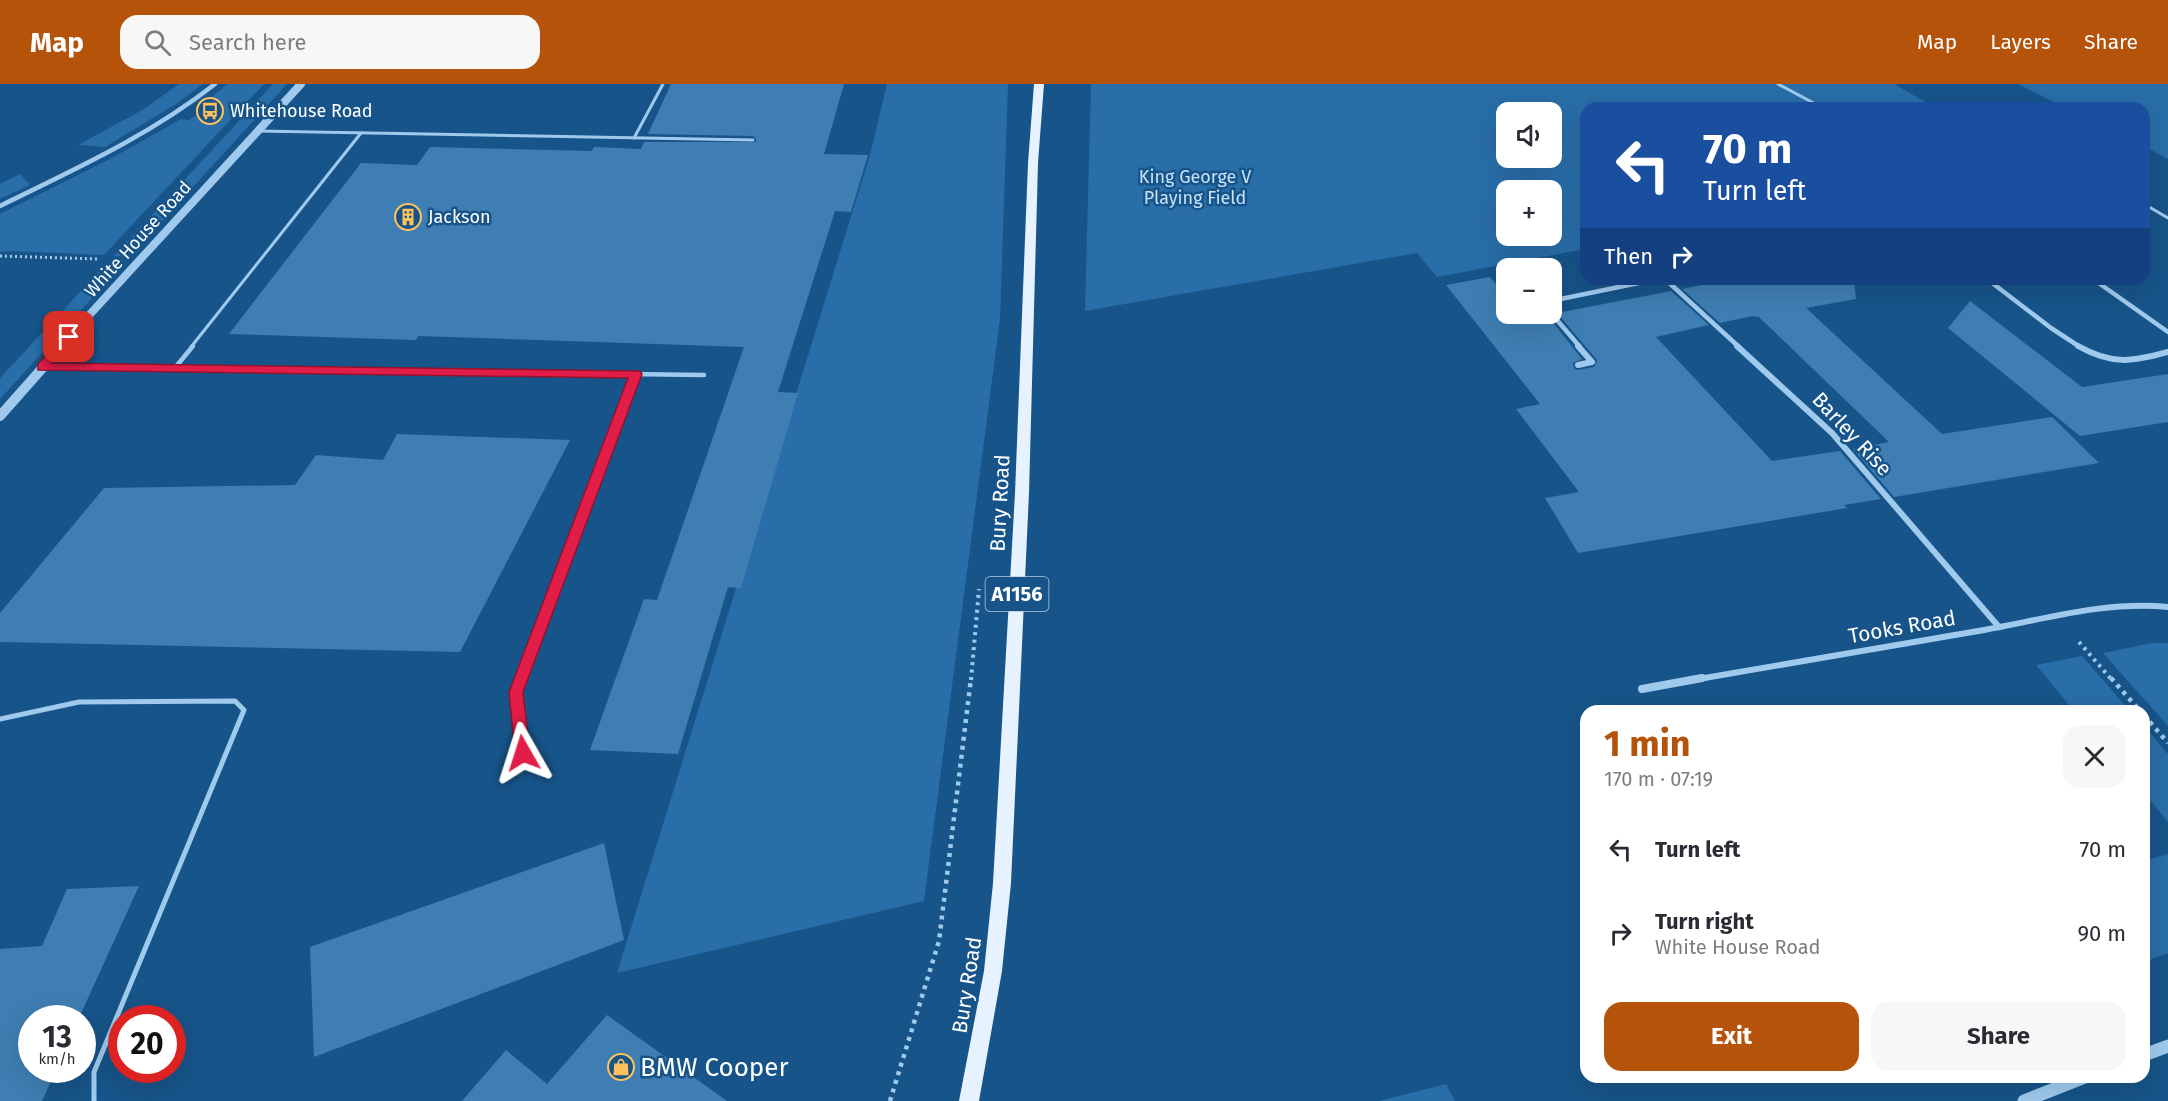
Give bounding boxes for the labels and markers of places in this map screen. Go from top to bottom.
bus stop icon: Whitehouse Road [195,96,225,126]
place label: Whitehouse Road [230,100,373,122]
building icon: Jackson [393,202,423,232]
place label: Jackson [428,206,490,228]
pin [43,311,94,362]
shop icon: BMW Cooper [606,1052,636,1082]
place label: BMW Cooper [640,1052,788,1083]

